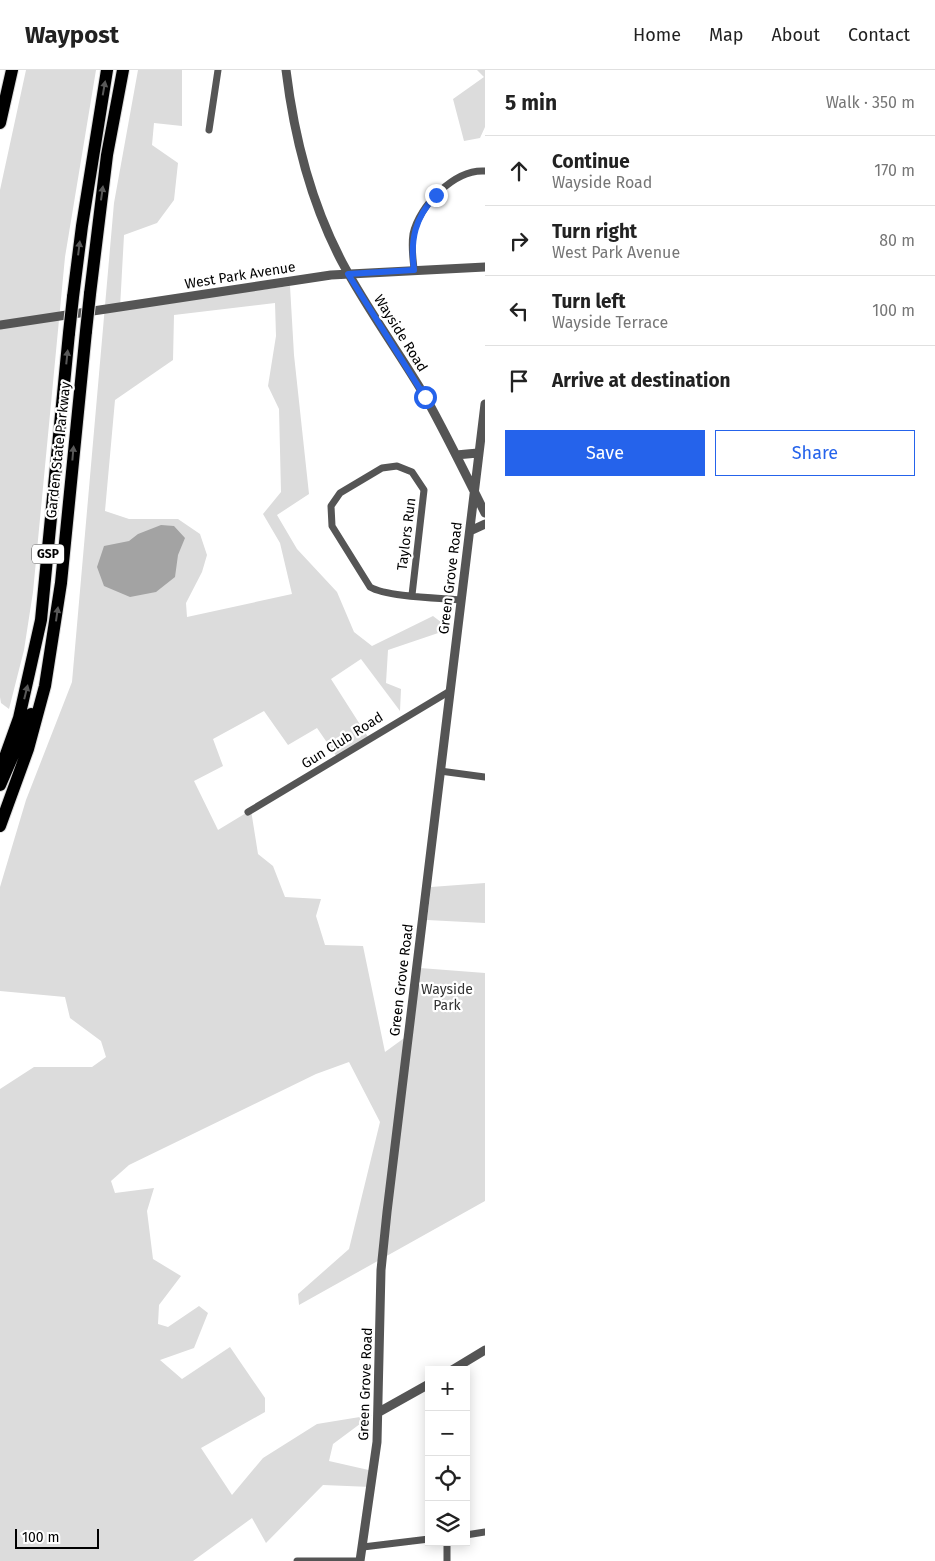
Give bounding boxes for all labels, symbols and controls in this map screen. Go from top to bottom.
text: Waypost [25,21,119,49]
text: Home [633,24,681,46]
text: Map [709,24,743,46]
text: About [771,24,820,46]
text: Contact [848,24,910,46]
one-way arrow [100,80,108,95]
text: 5 min [505,90,557,116]
text: Walk · 350 m [826,93,915,112]
text: Continue [552,150,630,173]
icon: ahead [505,157,533,185]
text: 170 m [874,161,915,180]
text: Wayside Road [552,173,652,192]
route end [425,184,448,207]
one-way arrow [98,185,106,201]
text: Turn right [552,220,637,243]
icon: right [505,227,533,255]
text: 80 m [879,231,915,250]
one-way arrow [75,240,83,256]
text: West Park Avenue [552,243,680,262]
street label: West Park Avenue [183,258,297,293]
text: Turn left [552,290,626,313]
street label: Wayside Road [370,292,431,375]
icon: left [505,297,533,325]
text: 100 m [872,301,915,320]
text: Wayside Terrace [552,313,668,332]
one-way arrow [63,349,71,365]
icon: arrive [505,367,533,395]
text: Arrive at destination [552,369,731,392]
street label: Garden State Parkway [43,381,74,519]
route start [414,386,437,409]
button: Save [505,430,705,476]
button: Share [715,430,915,476]
one-way arrow [69,444,77,460]
street label: Taylors Run [394,497,419,571]
street label: Green Grove Road [435,521,466,635]
road number: GSP [32,544,64,564]
one-way arrow [53,606,61,622]
one-way arrow [22,684,30,699]
street label: Gun Club Road [298,709,386,772]
street label: Green Grove Road [386,923,417,1037]
park label: Wayside Park [421,981,473,1014]
street label: Green Grove Road [355,1327,376,1441]
map controls [425,1366,470,1546]
button: + [425,1366,470,1411]
button: − [425,1411,470,1456]
button: locate [425,1456,470,1501]
button: layers [425,1501,470,1546]
scale bar [15,1526,99,1549]
text: 100 m [22,1529,59,1546]

